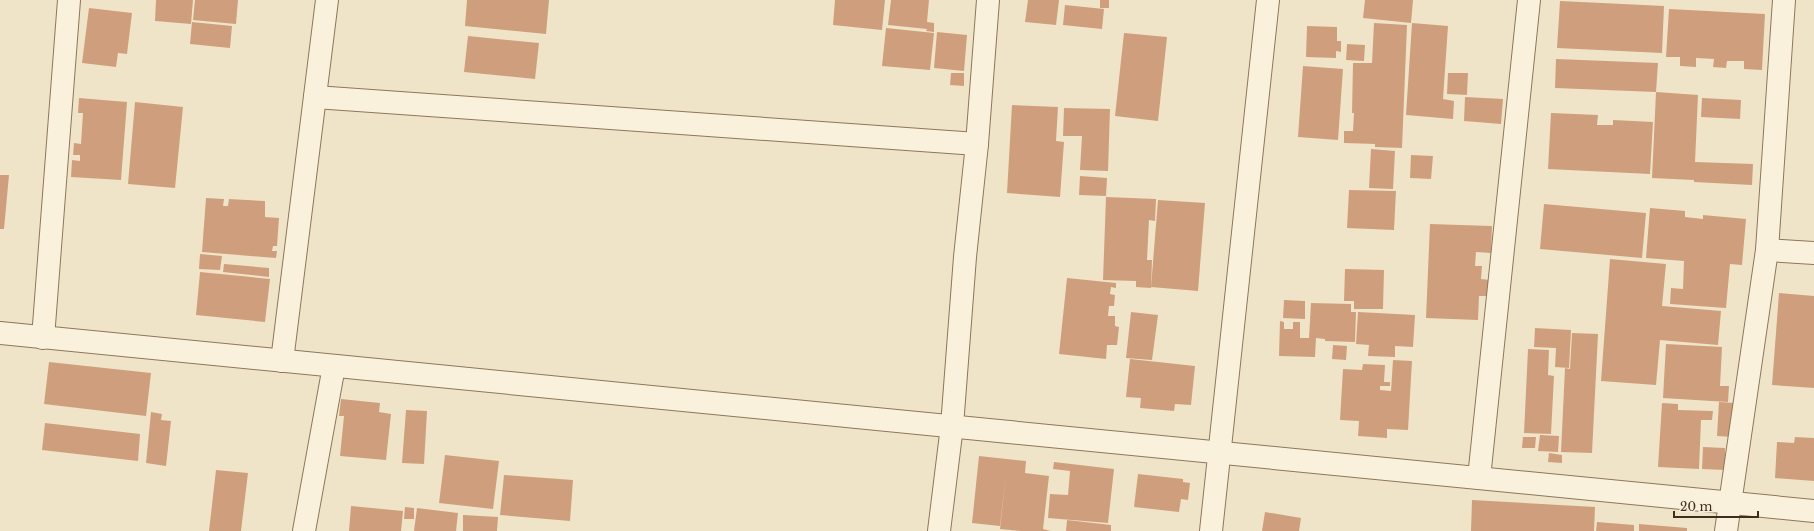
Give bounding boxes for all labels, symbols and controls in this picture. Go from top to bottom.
scale bar [1674,493,1758,519]
text: 20 m [1680,499,1712,514]

